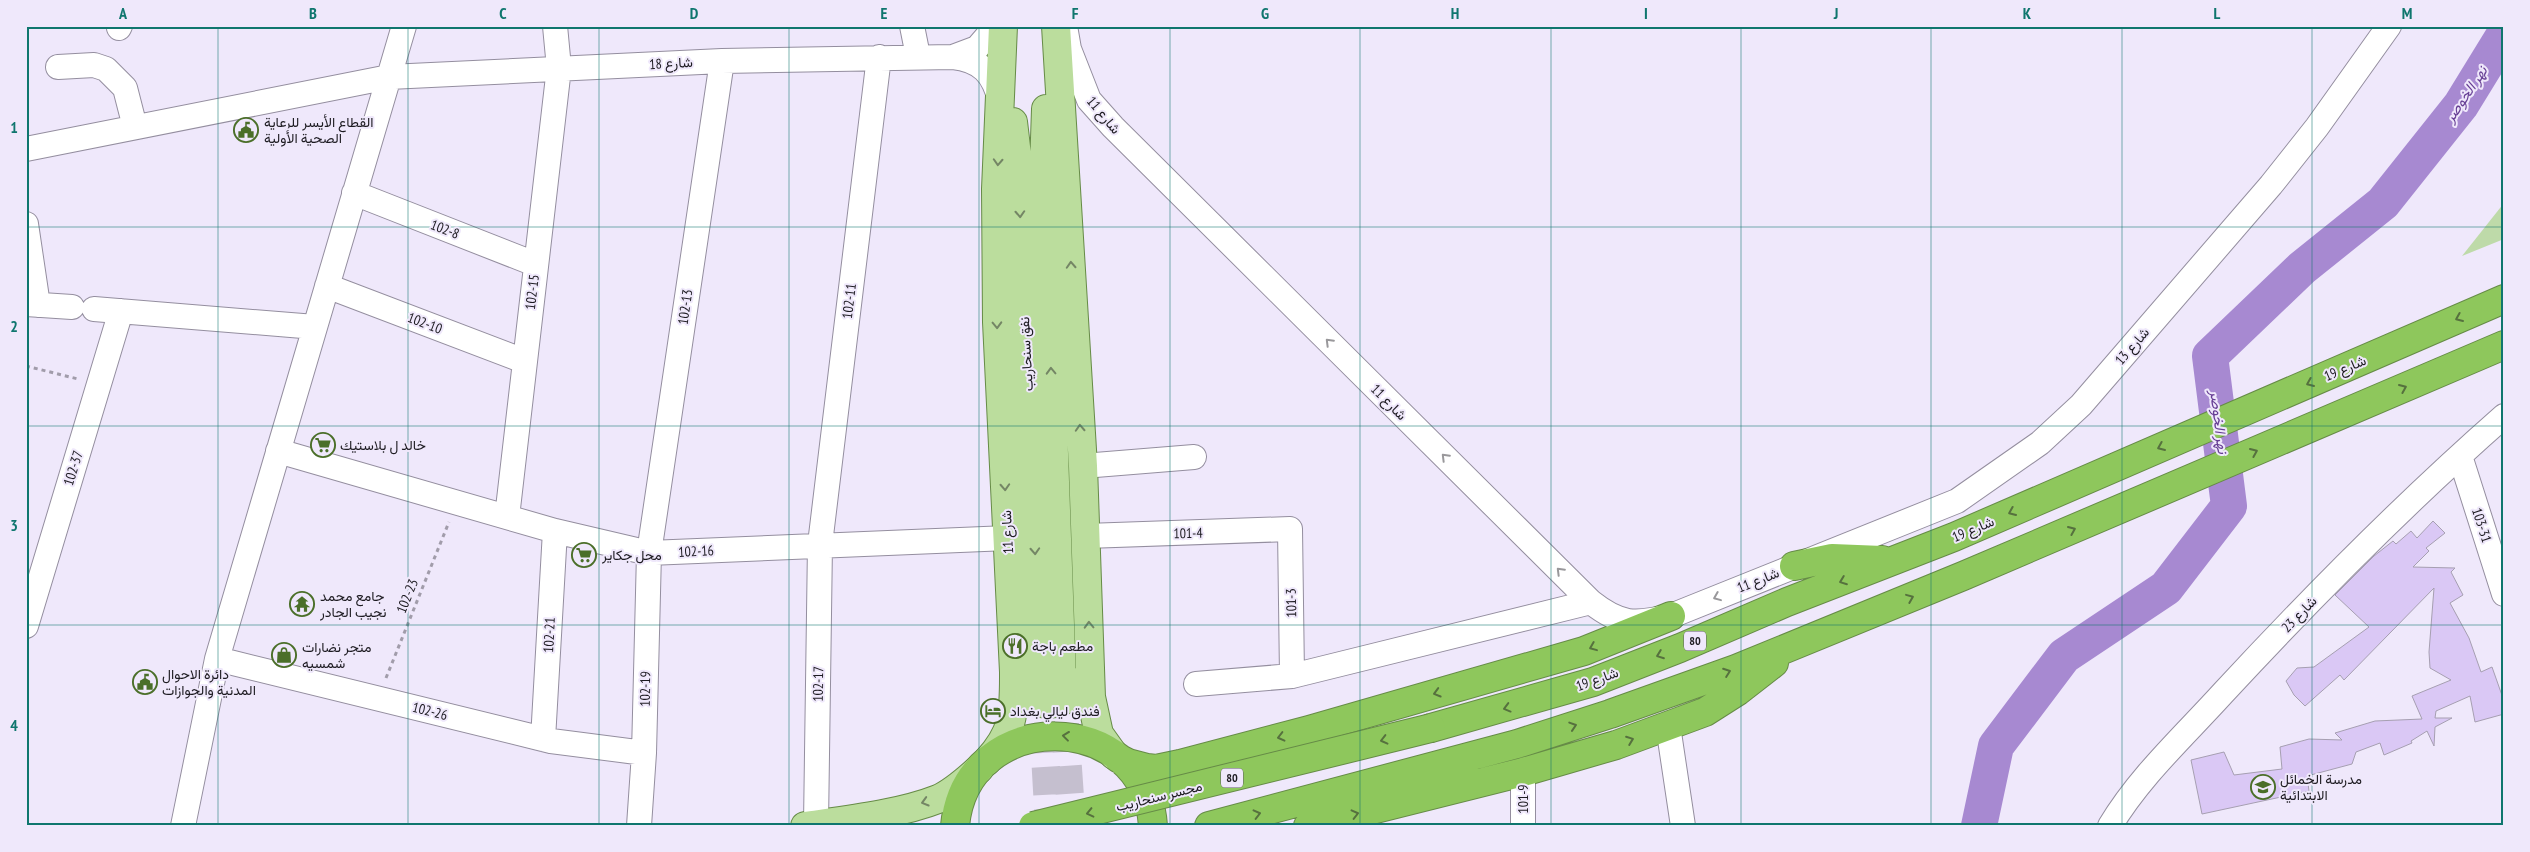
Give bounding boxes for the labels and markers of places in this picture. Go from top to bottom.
place label: القطاع الأيسر للرعاية الصحية الأولية [264,113,374,147]
public building icon: القطاع الأيسر للرعاية الصحية الأولية [233,117,259,143]
supermarket icon: خالد ل بلاستيك [310,432,336,458]
place label: خالد ل بلاستيك [340,436,426,455]
supermarket icon: محل جكاير [571,542,597,568]
place label: محل جكاير [601,546,662,564]
place label: جامع محمد نجيب الجادر [319,587,387,621]
temple icon: جامع محمد نجيب الجادر [289,591,315,617]
restaurant icon: مطعم باجة [1002,633,1028,659]
place label: مطعم باجة [1032,637,1093,655]
place label: متجر نضارات شمسيه [302,638,371,672]
shop icon: متجر نضارات شمسيه [271,642,297,668]
place label: دائرة الاحوال المدنية والجوازات [162,665,256,699]
public building icon: دائرة الاحوال المدنية والجوازات [132,669,158,695]
hotel icon: فندق ليالي بغداد [980,698,1006,724]
place label: فندق ليالي بغداد [1010,702,1100,723]
place label: مدرسة الخمائل الابتدائية [2280,770,2362,804]
school or university icon: مدرسة الخمائل الابتدائية [2250,774,2276,800]

